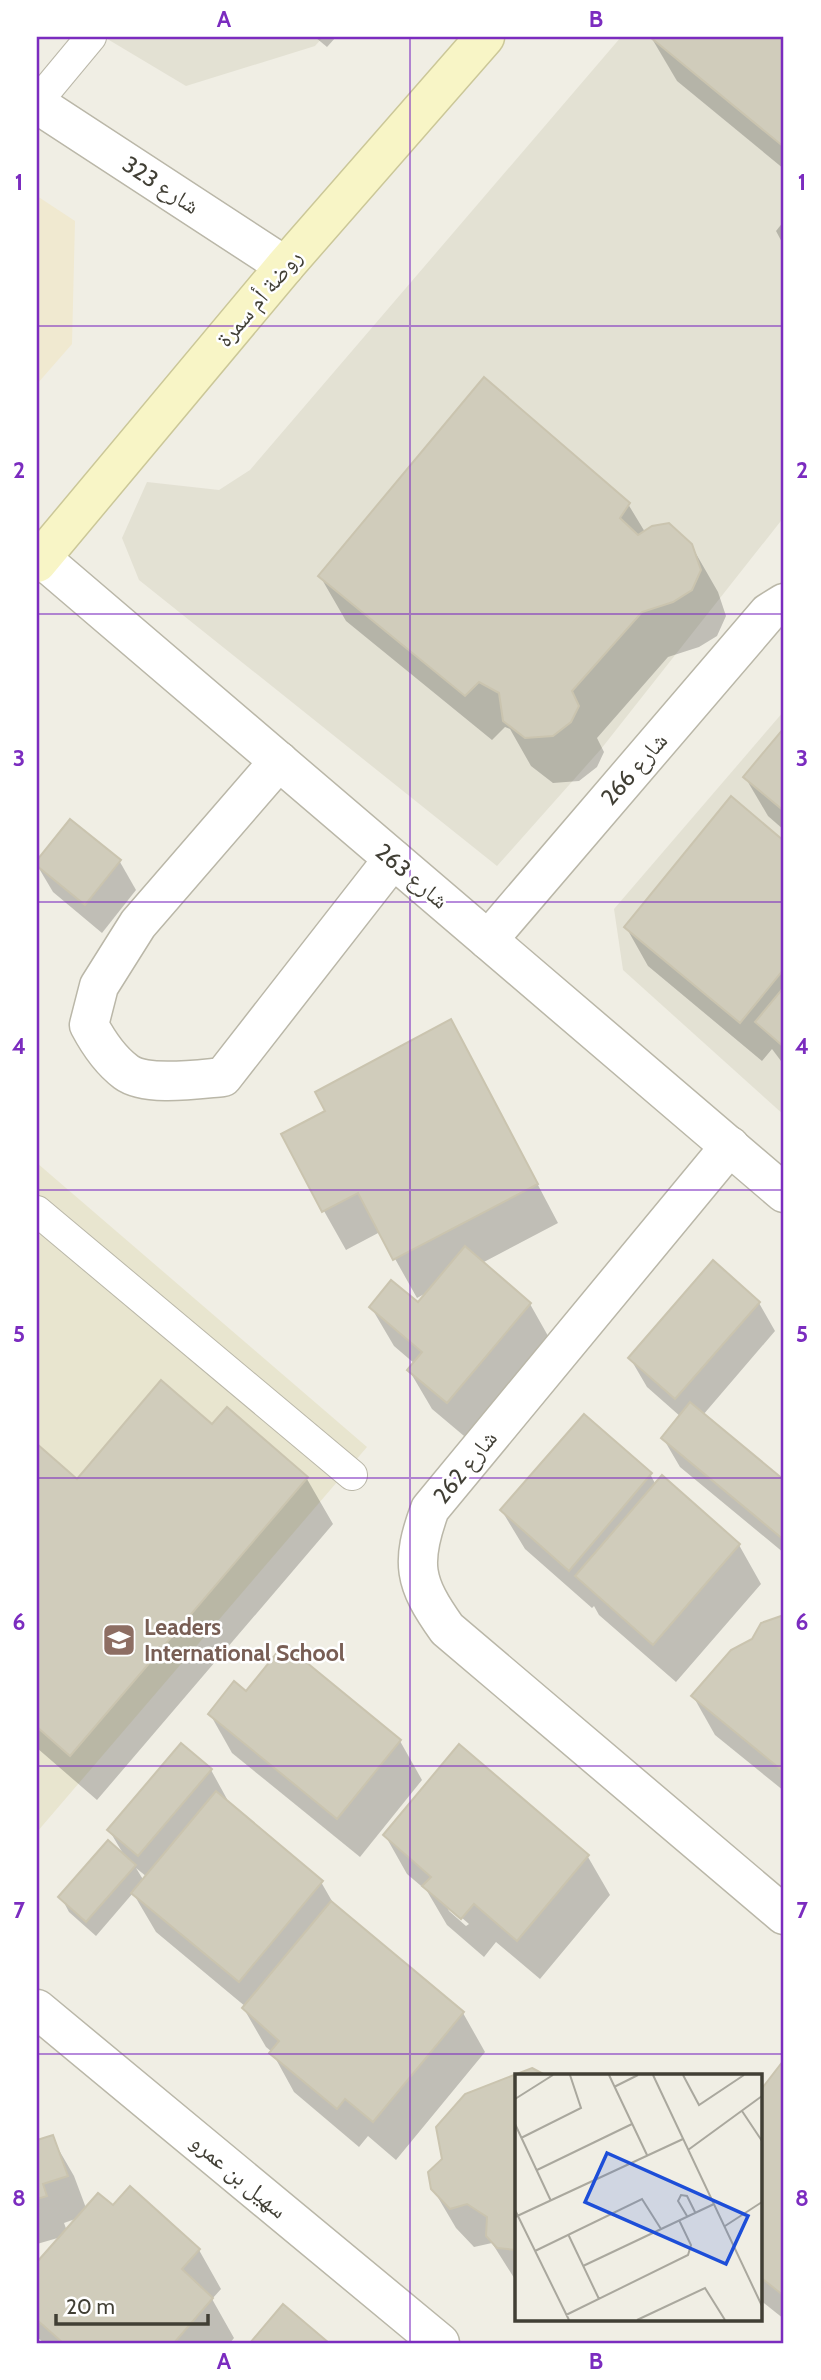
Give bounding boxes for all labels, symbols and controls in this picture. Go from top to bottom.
text: A [217,5,232,33]
text: B [589,5,603,33]
street label: شارع 323 [117,150,205,221]
text: 1 [15,168,23,196]
text: 1 [798,168,806,196]
street label: روضة أم سمرة [210,244,309,354]
text: 2 [13,456,25,484]
text: 2 [796,456,808,484]
street label: شارع 266 [595,727,674,812]
text: 3 [13,744,25,772]
text: 3 [796,744,808,772]
street label: شارع 263 [369,837,454,915]
text: 4 [12,1032,26,1060]
text: 4 [795,1032,809,1060]
text: 5 [13,1320,25,1348]
text: 5 [796,1320,808,1348]
street label: شارع 262 [427,1425,504,1510]
text: 6 [13,1608,25,1636]
text: 6 [796,1608,808,1636]
place label: Leaders International School [144,1613,345,1667]
school or university icon: Leaders International School [100,1621,138,1659]
text: 7 [13,1896,25,1924]
text: 7 [796,1896,808,1924]
inset map [515,2074,762,2320]
street label: سهيل بن عمرو [185,2128,293,2224]
text: 8 [12,2184,26,2212]
text: 8 [795,2184,809,2212]
scale bar [56,2282,208,2326]
text: 20 m [66,2294,115,2319]
text: A [217,2347,232,2375]
text: B [589,2347,603,2375]

